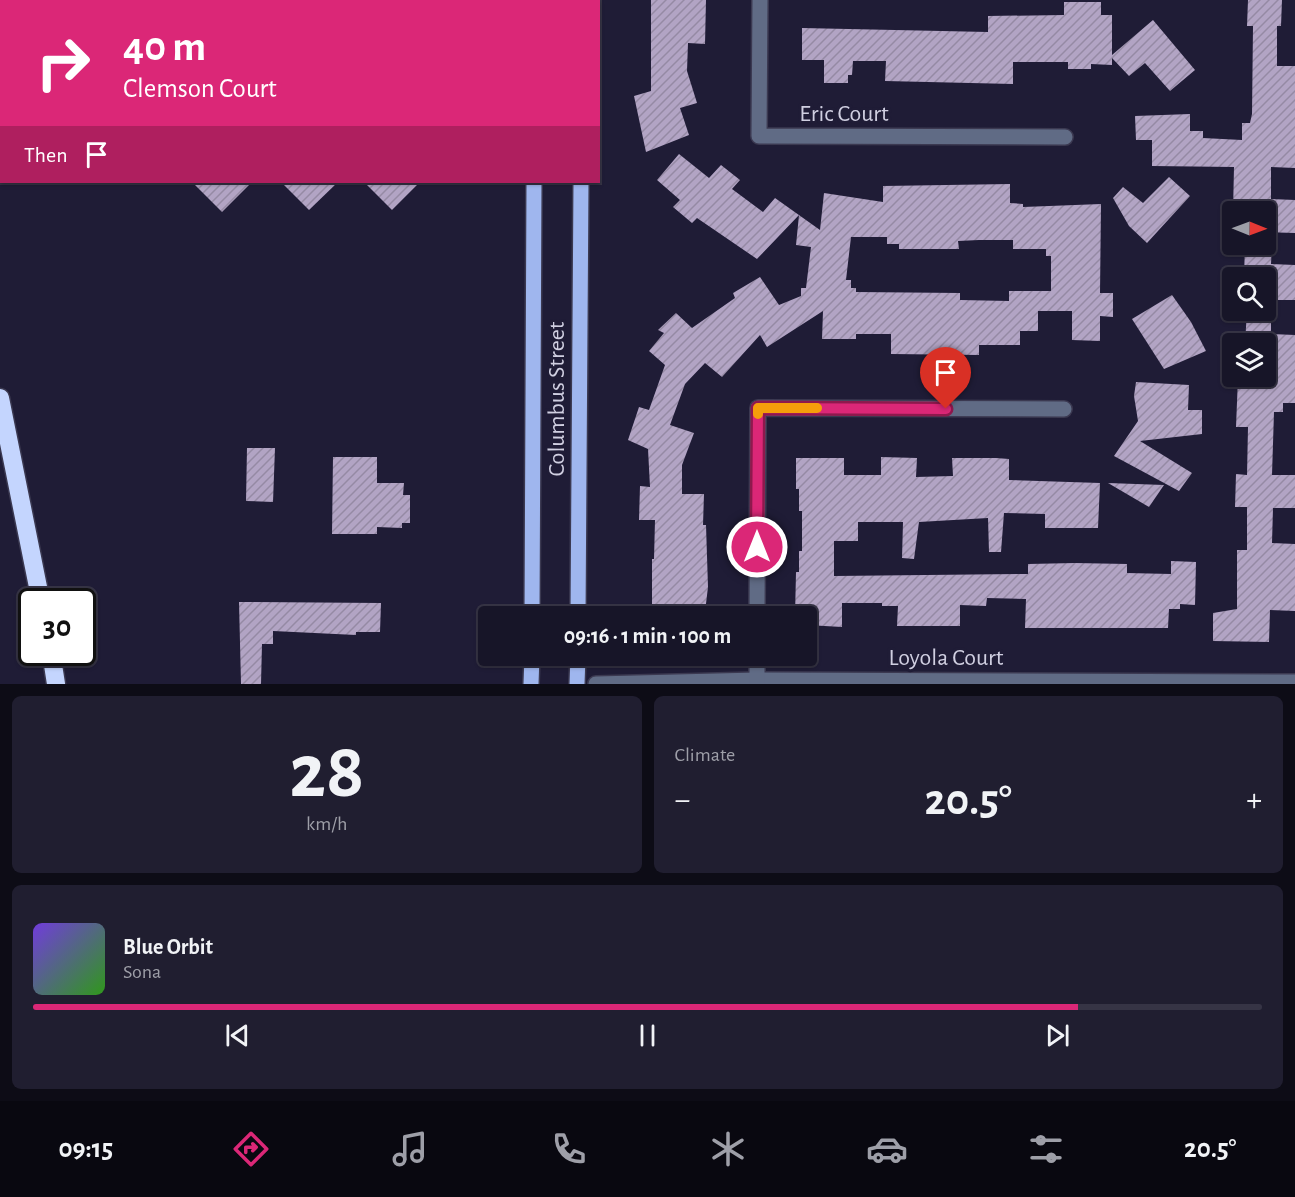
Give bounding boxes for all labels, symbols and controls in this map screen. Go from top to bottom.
icon: right [24,24,102,102]
text: 40 m [123,26,206,68]
text: Clemson Court [123,75,277,102]
street label: Eric Court [799,102,889,126]
icon: arrive [80,138,113,171]
text: Then [24,144,68,166]
north arrow [1222,201,1276,255]
map controls [1222,201,1276,387]
button: search [1222,267,1276,321]
street label: Columbus Street [545,321,569,476]
button: layers [1222,333,1276,387]
pin [920,347,971,409]
icon: arrive [929,356,962,389]
position arrow [725,515,789,579]
speed limit sign: 30 [18,588,96,666]
text: 09:16 · 1 min · 100 m [564,625,731,647]
street label: Loyola Court [889,646,1004,670]
text: 28 [289,734,364,812]
text: Climate [675,745,735,765]
text: 20.5° [924,778,1012,823]
text: − [675,784,690,817]
text: + [1246,784,1262,817]
text: km/h [306,814,347,834]
text: Blue Orbit [123,936,213,958]
text: Sona [123,962,161,982]
icon: previous [221,1019,254,1052]
icon: pause [631,1019,664,1052]
icon: next [1041,1019,1074,1052]
icon: directions [230,1128,272,1170]
icon: music [389,1128,431,1170]
icon: phone [548,1128,590,1170]
icon: climate [707,1128,749,1170]
icon: car [866,1128,908,1170]
icon: filters [1025,1128,1067,1170]
text: 09:15 [58,1135,113,1162]
text: 20.5° [1184,1135,1237,1162]

